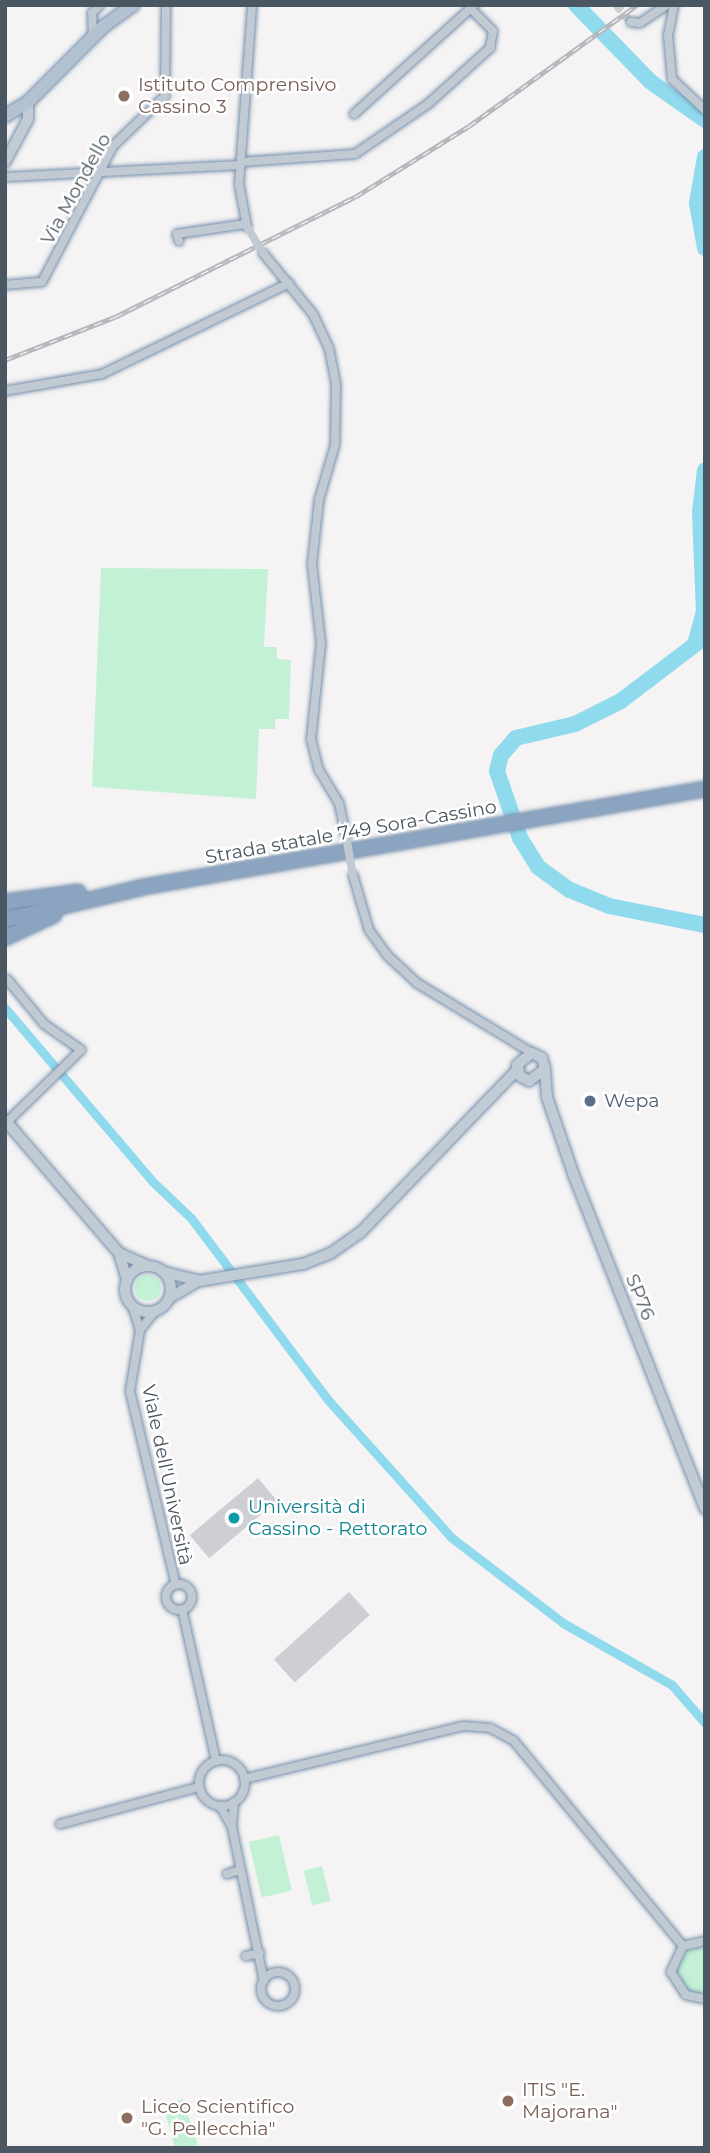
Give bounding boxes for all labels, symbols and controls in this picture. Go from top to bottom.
place label: Istituto Comprensivo Cassino 3 [138,74,336,118]
marker: Istituto Comprensivo Cassino 3 [116,88,132,104]
street label: Via Mondello [36,129,116,249]
street label: Strada statale 749 Sora-Cassino [204,795,498,869]
place label: Wepa [604,1090,660,1112]
marker: Wepa [582,1093,598,1109]
street label: SP76 [620,1271,660,1323]
street label: Viale dell'Università [137,1383,197,1567]
place label: Università di Cassino - Rettorato [248,1496,427,1540]
marker: Università di Cassino - Rettorato [226,1510,242,1526]
place label: ITIS "E. Majorana" [522,2079,618,2123]
marker: ITIS "E. Majorana" [500,2093,516,2109]
place label: Liceo Scientifico "G. Pellecchia" [141,2096,295,2140]
marker: Liceo Scientifico "G. Pellecchia" [119,2110,135,2126]

